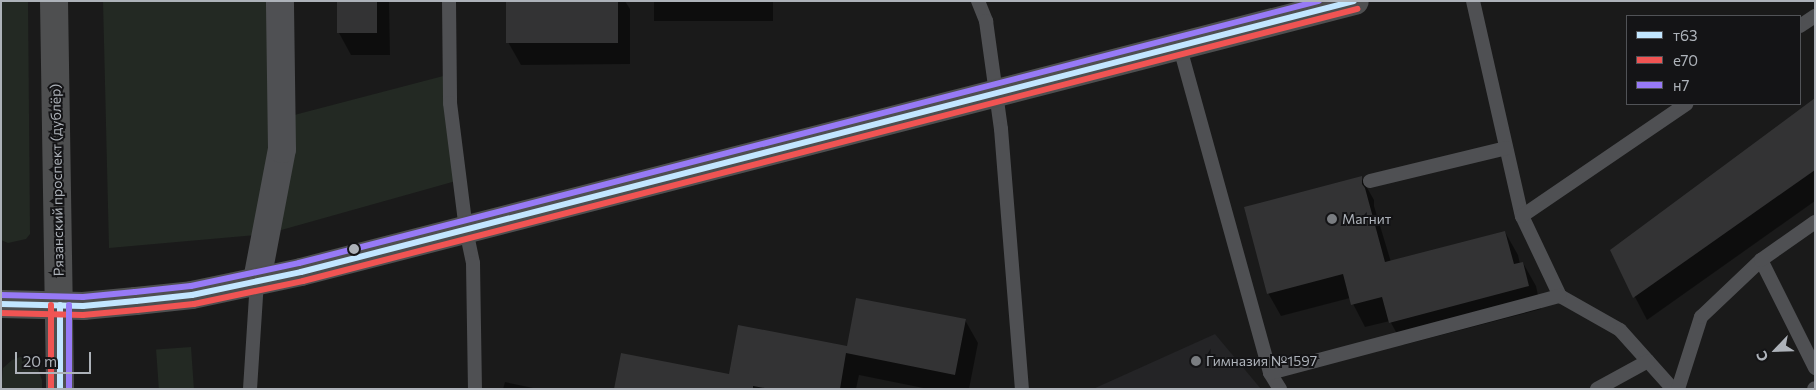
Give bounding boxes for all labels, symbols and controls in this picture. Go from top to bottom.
legend [1626,15,1801,105]
text: т63 [1673,26,1698,44]
text: е70 [1673,51,1698,69]
text: н7 [1673,76,1689,94]
street label: Рязанский проспект (дублёр) [47,84,67,276]
place label: Магнит [1342,211,1391,227]
marker: Магнит [1326,213,1338,225]
unlabelled marker [349,244,359,254]
north arrow [1751,325,1801,375]
scale bar [18,342,94,374]
text: С [1752,348,1772,364]
text: 20 m [23,352,57,370]
place label: Гимназия №1597 [1206,353,1317,369]
marker: Гимназия №1597 [1190,355,1202,367]

